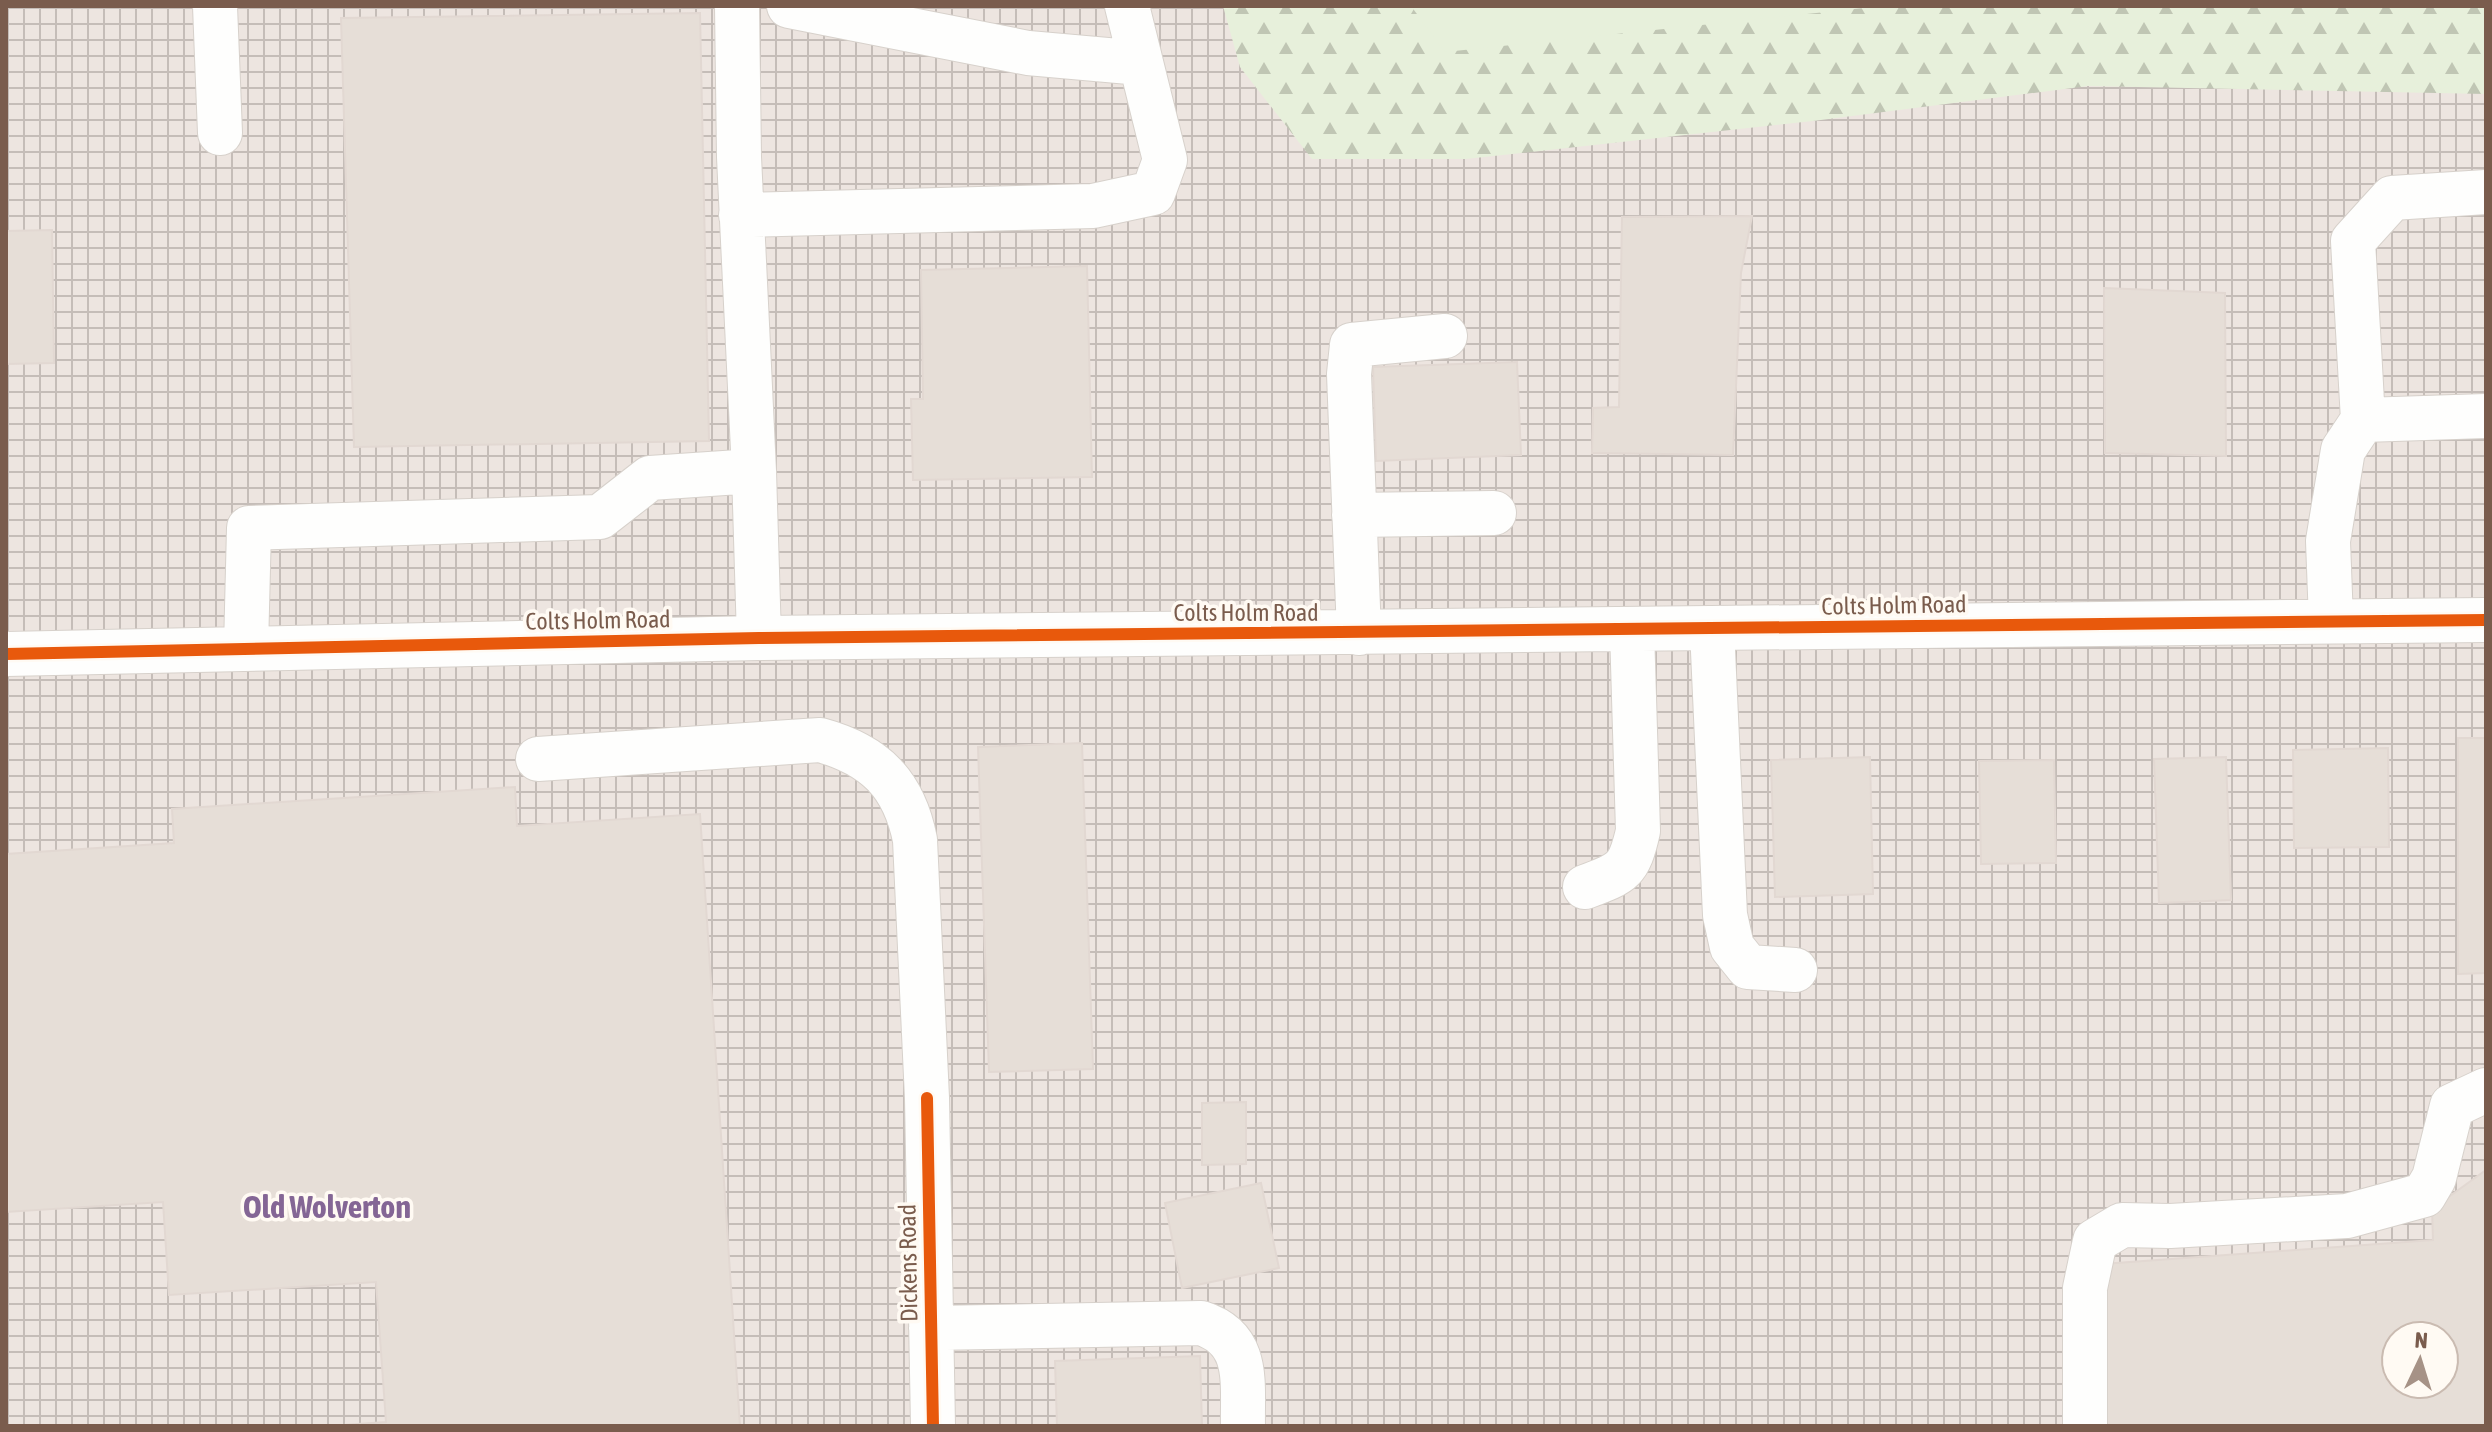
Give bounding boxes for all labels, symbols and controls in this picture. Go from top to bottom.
street label: Colts Holm Road [1821,590,1967,620]
street label: Colts Holm Road [1173,599,1319,626]
street label: Colts Holm Road [525,605,671,635]
district label: Old Wolverton [243,1188,411,1225]
street label: Dickens Road [893,1204,923,1322]
north arrow [2380,1320,2460,1400]
text: N [2414,1327,2429,1353]

